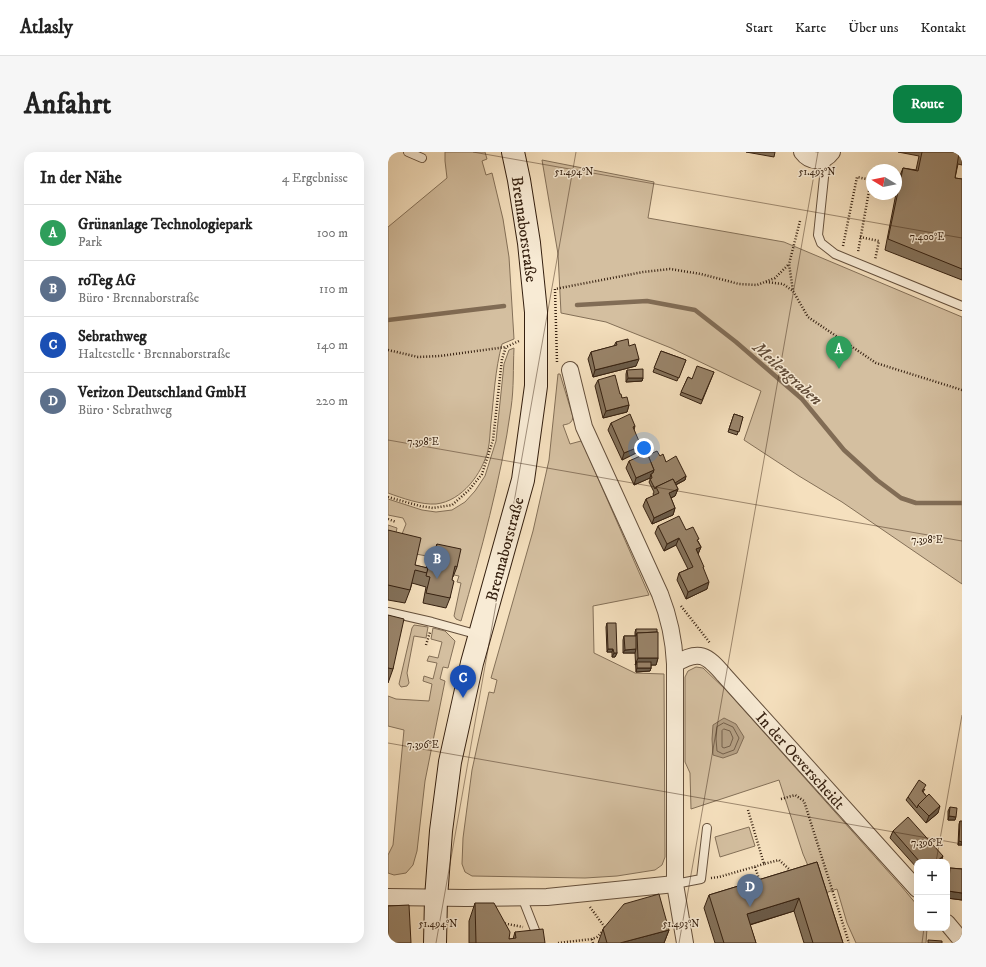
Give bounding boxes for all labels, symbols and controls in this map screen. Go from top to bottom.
text: Atlasly [20,16,73,39]
text: Start [746,19,773,37]
text: Karte [795,19,826,37]
text: Über uns [848,19,898,37]
text: Kontakt [920,19,966,37]
button: Route [893,85,962,123]
text: Anfahrt [24,87,111,122]
north arrow [866,164,902,200]
text: 51.494°N [554,166,594,178]
text: 51.493°N [799,166,836,178]
text: In der Nähe [40,167,122,189]
text: 4 Ergebnisse [282,170,348,186]
street label: Brennaborstraße [507,175,541,284]
text: Grünanlage Technologiepark [78,215,252,234]
text: A [49,225,57,241]
text: 100 m [317,225,348,241]
text: 7.400°E [910,231,944,243]
text: Park [78,234,102,250]
text: roTeg AG [78,271,136,290]
text: B [49,281,57,297]
text: 110 m [319,281,348,297]
text: Büro · Brennaborstraße [78,290,199,306]
text: Sebrathweg [78,327,147,346]
water label: Meilengraben [747,336,827,411]
pin: A [826,336,852,369]
text: C [49,337,57,353]
text: 140 m [316,337,348,353]
text: Haltestelle · Brennaborstraße [78,346,230,362]
text: Verizon Deutschland GmbH [78,383,247,402]
text: D [48,393,58,409]
text: 220 m [316,393,348,409]
text: Büro · Sebrathweg [78,402,172,418]
text: 7.398°E [407,436,439,448]
your location [634,438,654,458]
street label: Brennaborstraße [481,495,529,603]
text: 7.398°E [911,534,943,546]
pin: B [424,546,450,579]
pin: C [450,665,476,698]
street label: In der Oeverscheidt [751,708,849,814]
text: 7.396°E [407,739,439,751]
text: 7.396°E [911,837,943,849]
map controls [914,859,950,931]
button: + [914,859,950,895]
pin: D [737,874,763,907]
button: − [914,895,950,931]
text: 51.494°N [418,918,458,930]
text: 51.493°N [663,918,700,930]

